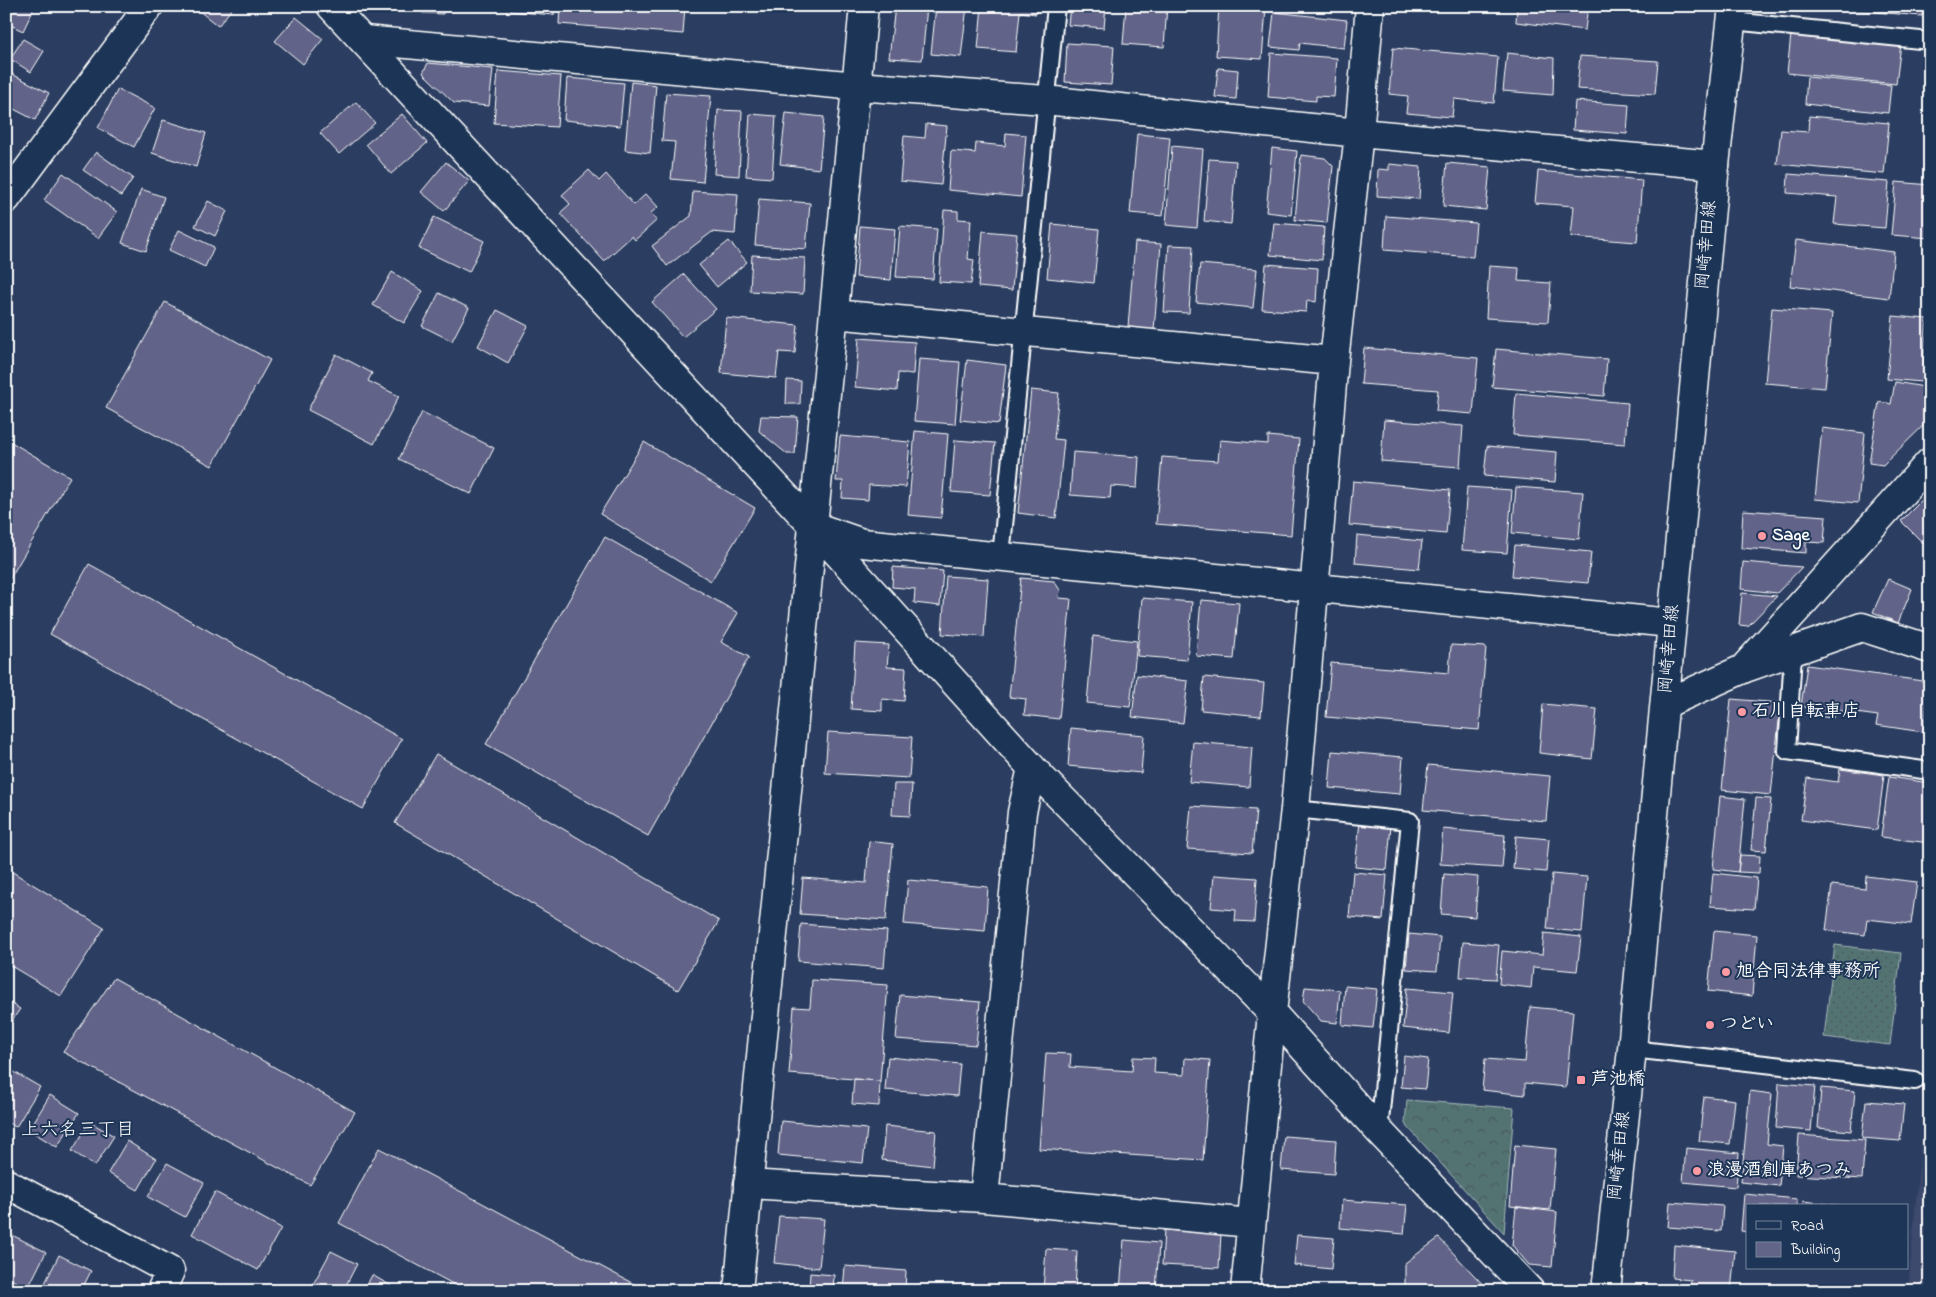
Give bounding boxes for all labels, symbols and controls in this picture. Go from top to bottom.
street label: 岡崎幸田線 [1690,199,1724,291]
place label: Sage [1772,523,1810,550]
marker: Sage [1756,530,1768,542]
street label: 岡崎幸田線 [1653,603,1687,695]
place label: 石川自転車店 [1752,699,1860,725]
marker: 石川自転車店 [1736,706,1748,718]
place label: 旭合同法律事務所 [1736,959,1880,985]
marker: 旭合同法律事務所 [1720,966,1732,978]
place label: つどい [1720,1012,1774,1038]
marker: つどい [1704,1019,1716,1031]
place label: 芦池橋 [1591,1067,1645,1093]
marker: 芦池橋 [1575,1074,1587,1086]
street label: 岡崎幸田線 [1602,1110,1638,1202]
district label: 上六名三丁目 [21,1117,135,1144]
place label: 浪漫酒創庫あつみ [1707,1158,1851,1184]
marker: 浪漫酒創庫あつみ [1691,1165,1703,1177]
legend [1746,1204,1908,1270]
text: Road [1791,1215,1824,1237]
text: Building [1790,1239,1840,1262]

